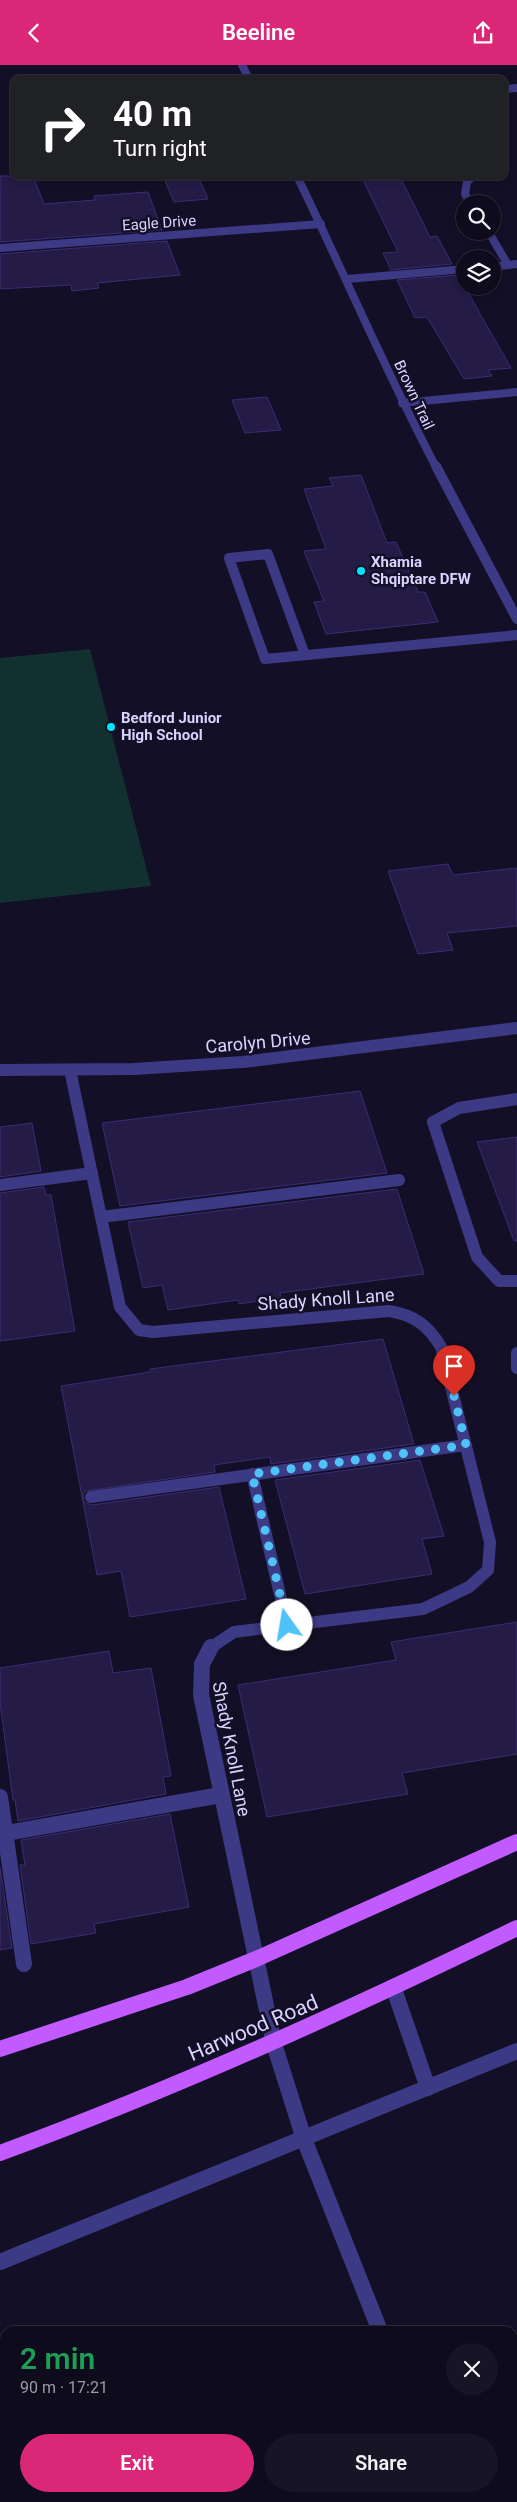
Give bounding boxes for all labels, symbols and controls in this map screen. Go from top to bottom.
icon: back [20,19,48,47]
icon: share [469,19,497,47]
text: Beeline [222,20,295,45]
text: 40 m [113,94,192,135]
icon: right [30,95,95,160]
text: Turn right [113,136,207,161]
map controls [456,195,501,295]
button: search [456,195,501,240]
street label: Eagle Drive [121,211,197,235]
button: layers [456,250,501,295]
street label: Brown Trail [390,357,438,433]
place label: Xhamia Shqiptare DFW [371,553,471,588]
marker: Xhamia Shqiptare DFW [355,565,367,577]
place label: Bedford Junior High School [121,709,222,744]
marker: Bedford Junior High School [105,721,117,733]
street label: Carolyn Drive [205,1027,311,1057]
street label: Shady Knoll Lane [257,1284,395,1314]
pin [433,1345,475,1396]
icon: arrive [440,1352,468,1380]
position arrow [260,1598,312,1650]
street label: Shady Knoll Lane [209,1680,255,1818]
street label: Harwood Road [184,1990,322,2066]
text: 2 min [20,2341,95,2376]
button: close [446,2343,498,2395]
text: 90 m · 17:21 [20,2378,108,2397]
button: Exit [20,2434,254,2492]
button: Share [264,2434,498,2492]

